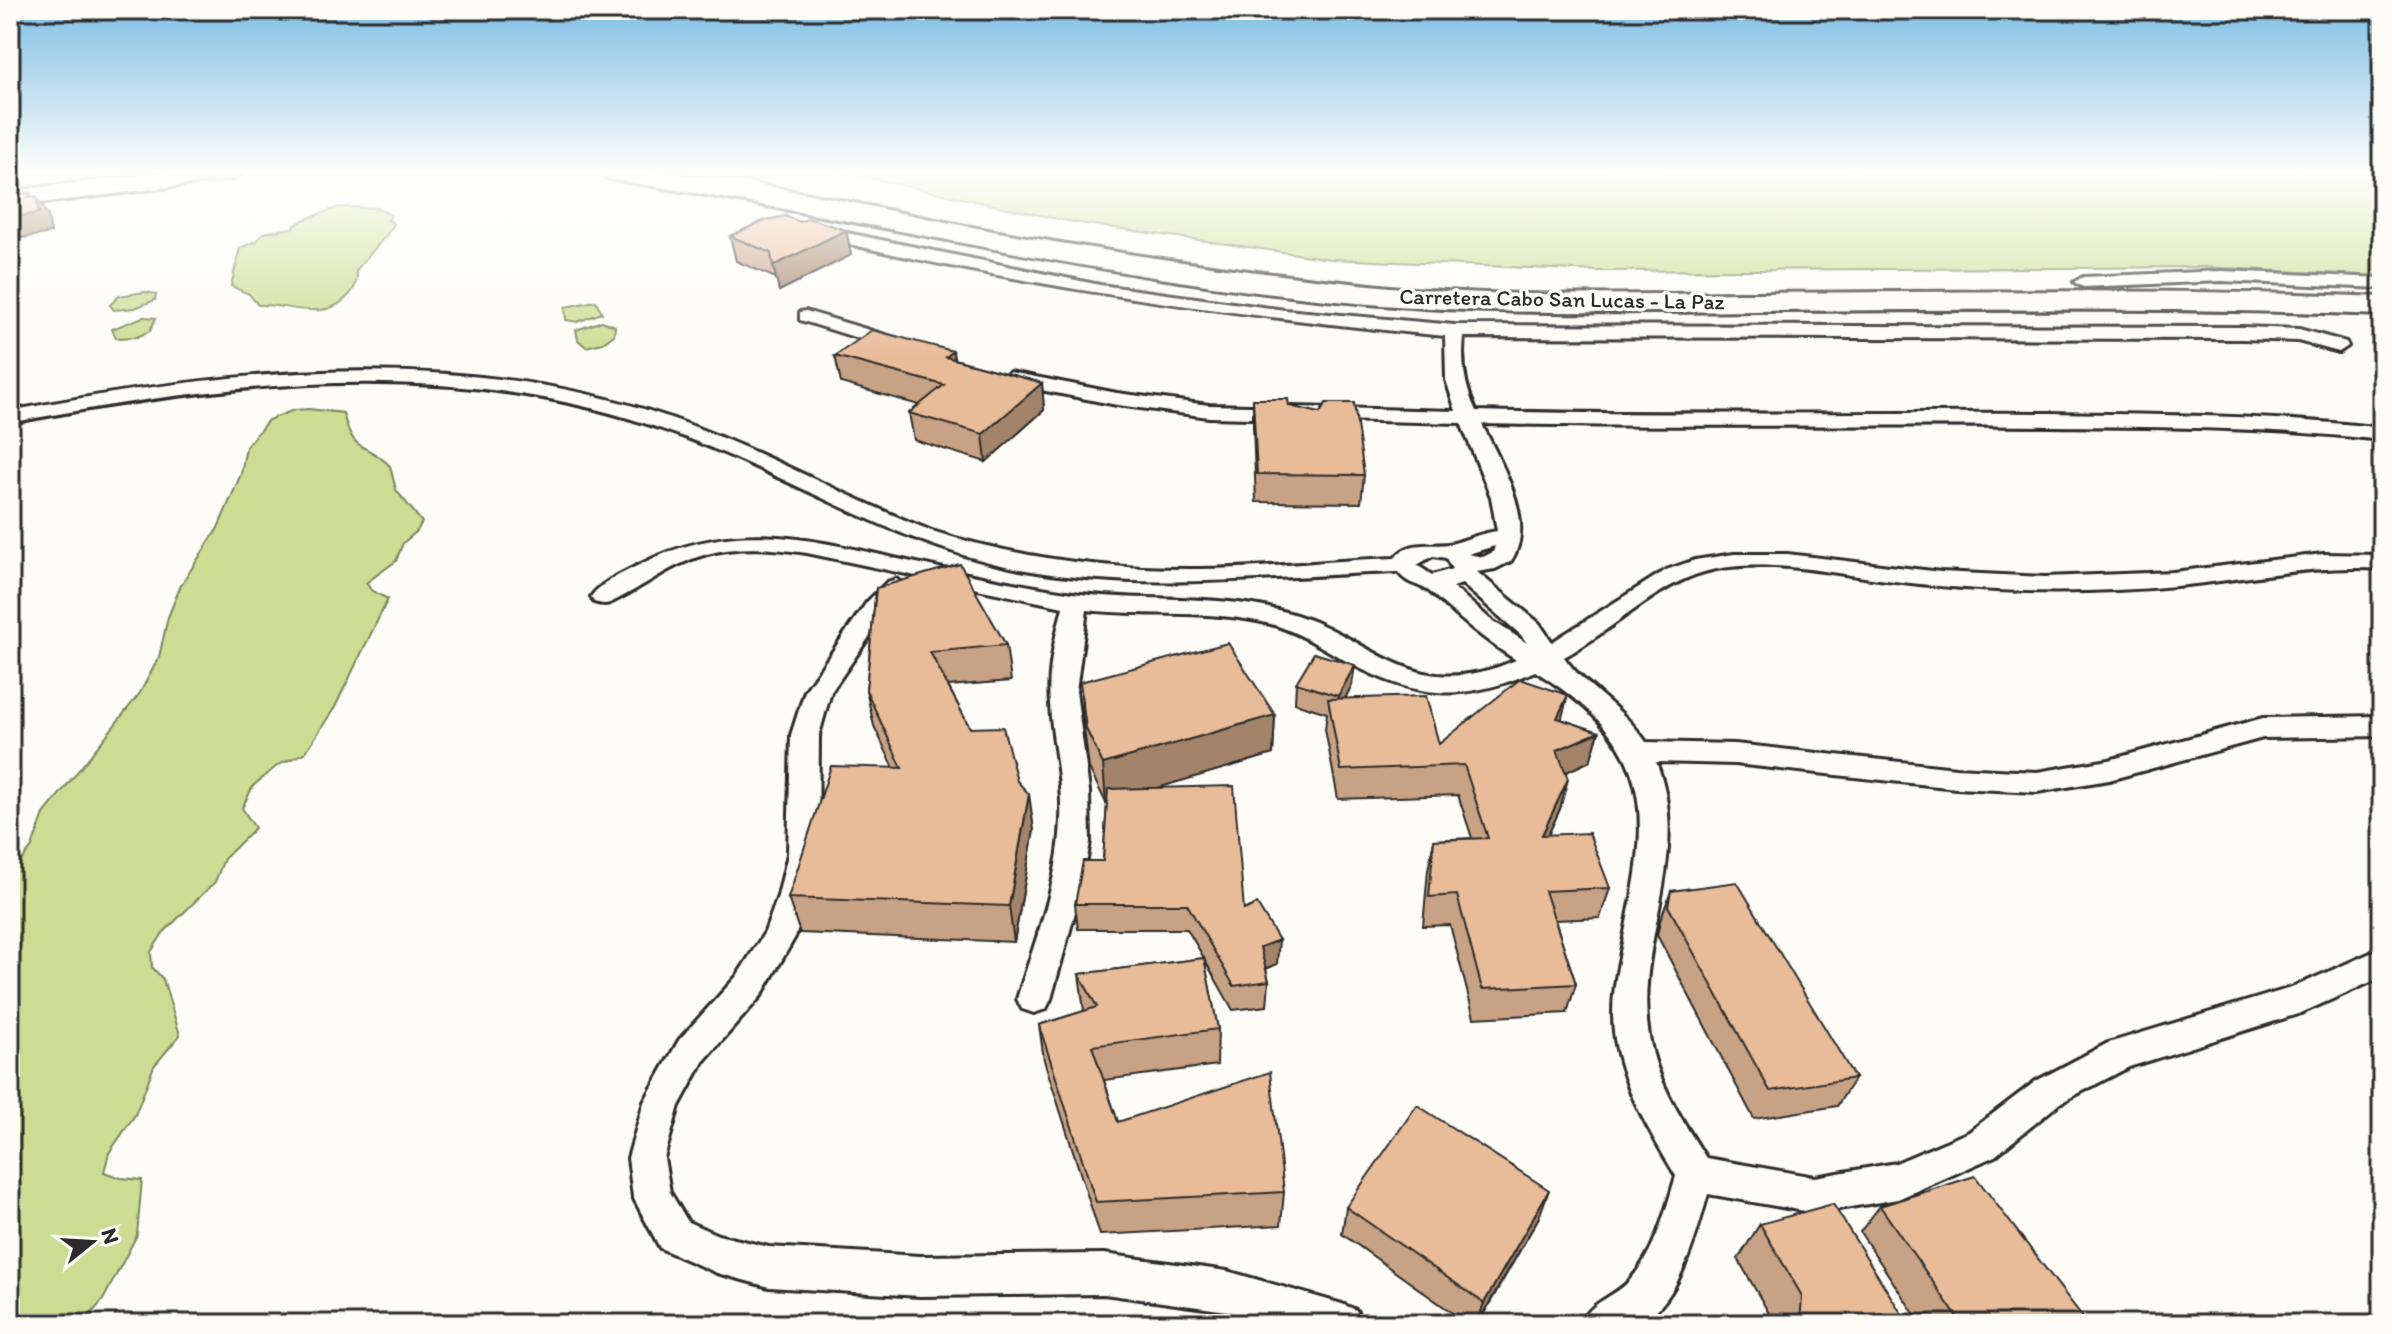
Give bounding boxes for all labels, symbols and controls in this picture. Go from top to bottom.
street label: Carretera Cabo San Lucas - La Paz [1399,283,1725,315]
north arrow [52,1202,132,1282]
text: N [95,1225,126,1247]

